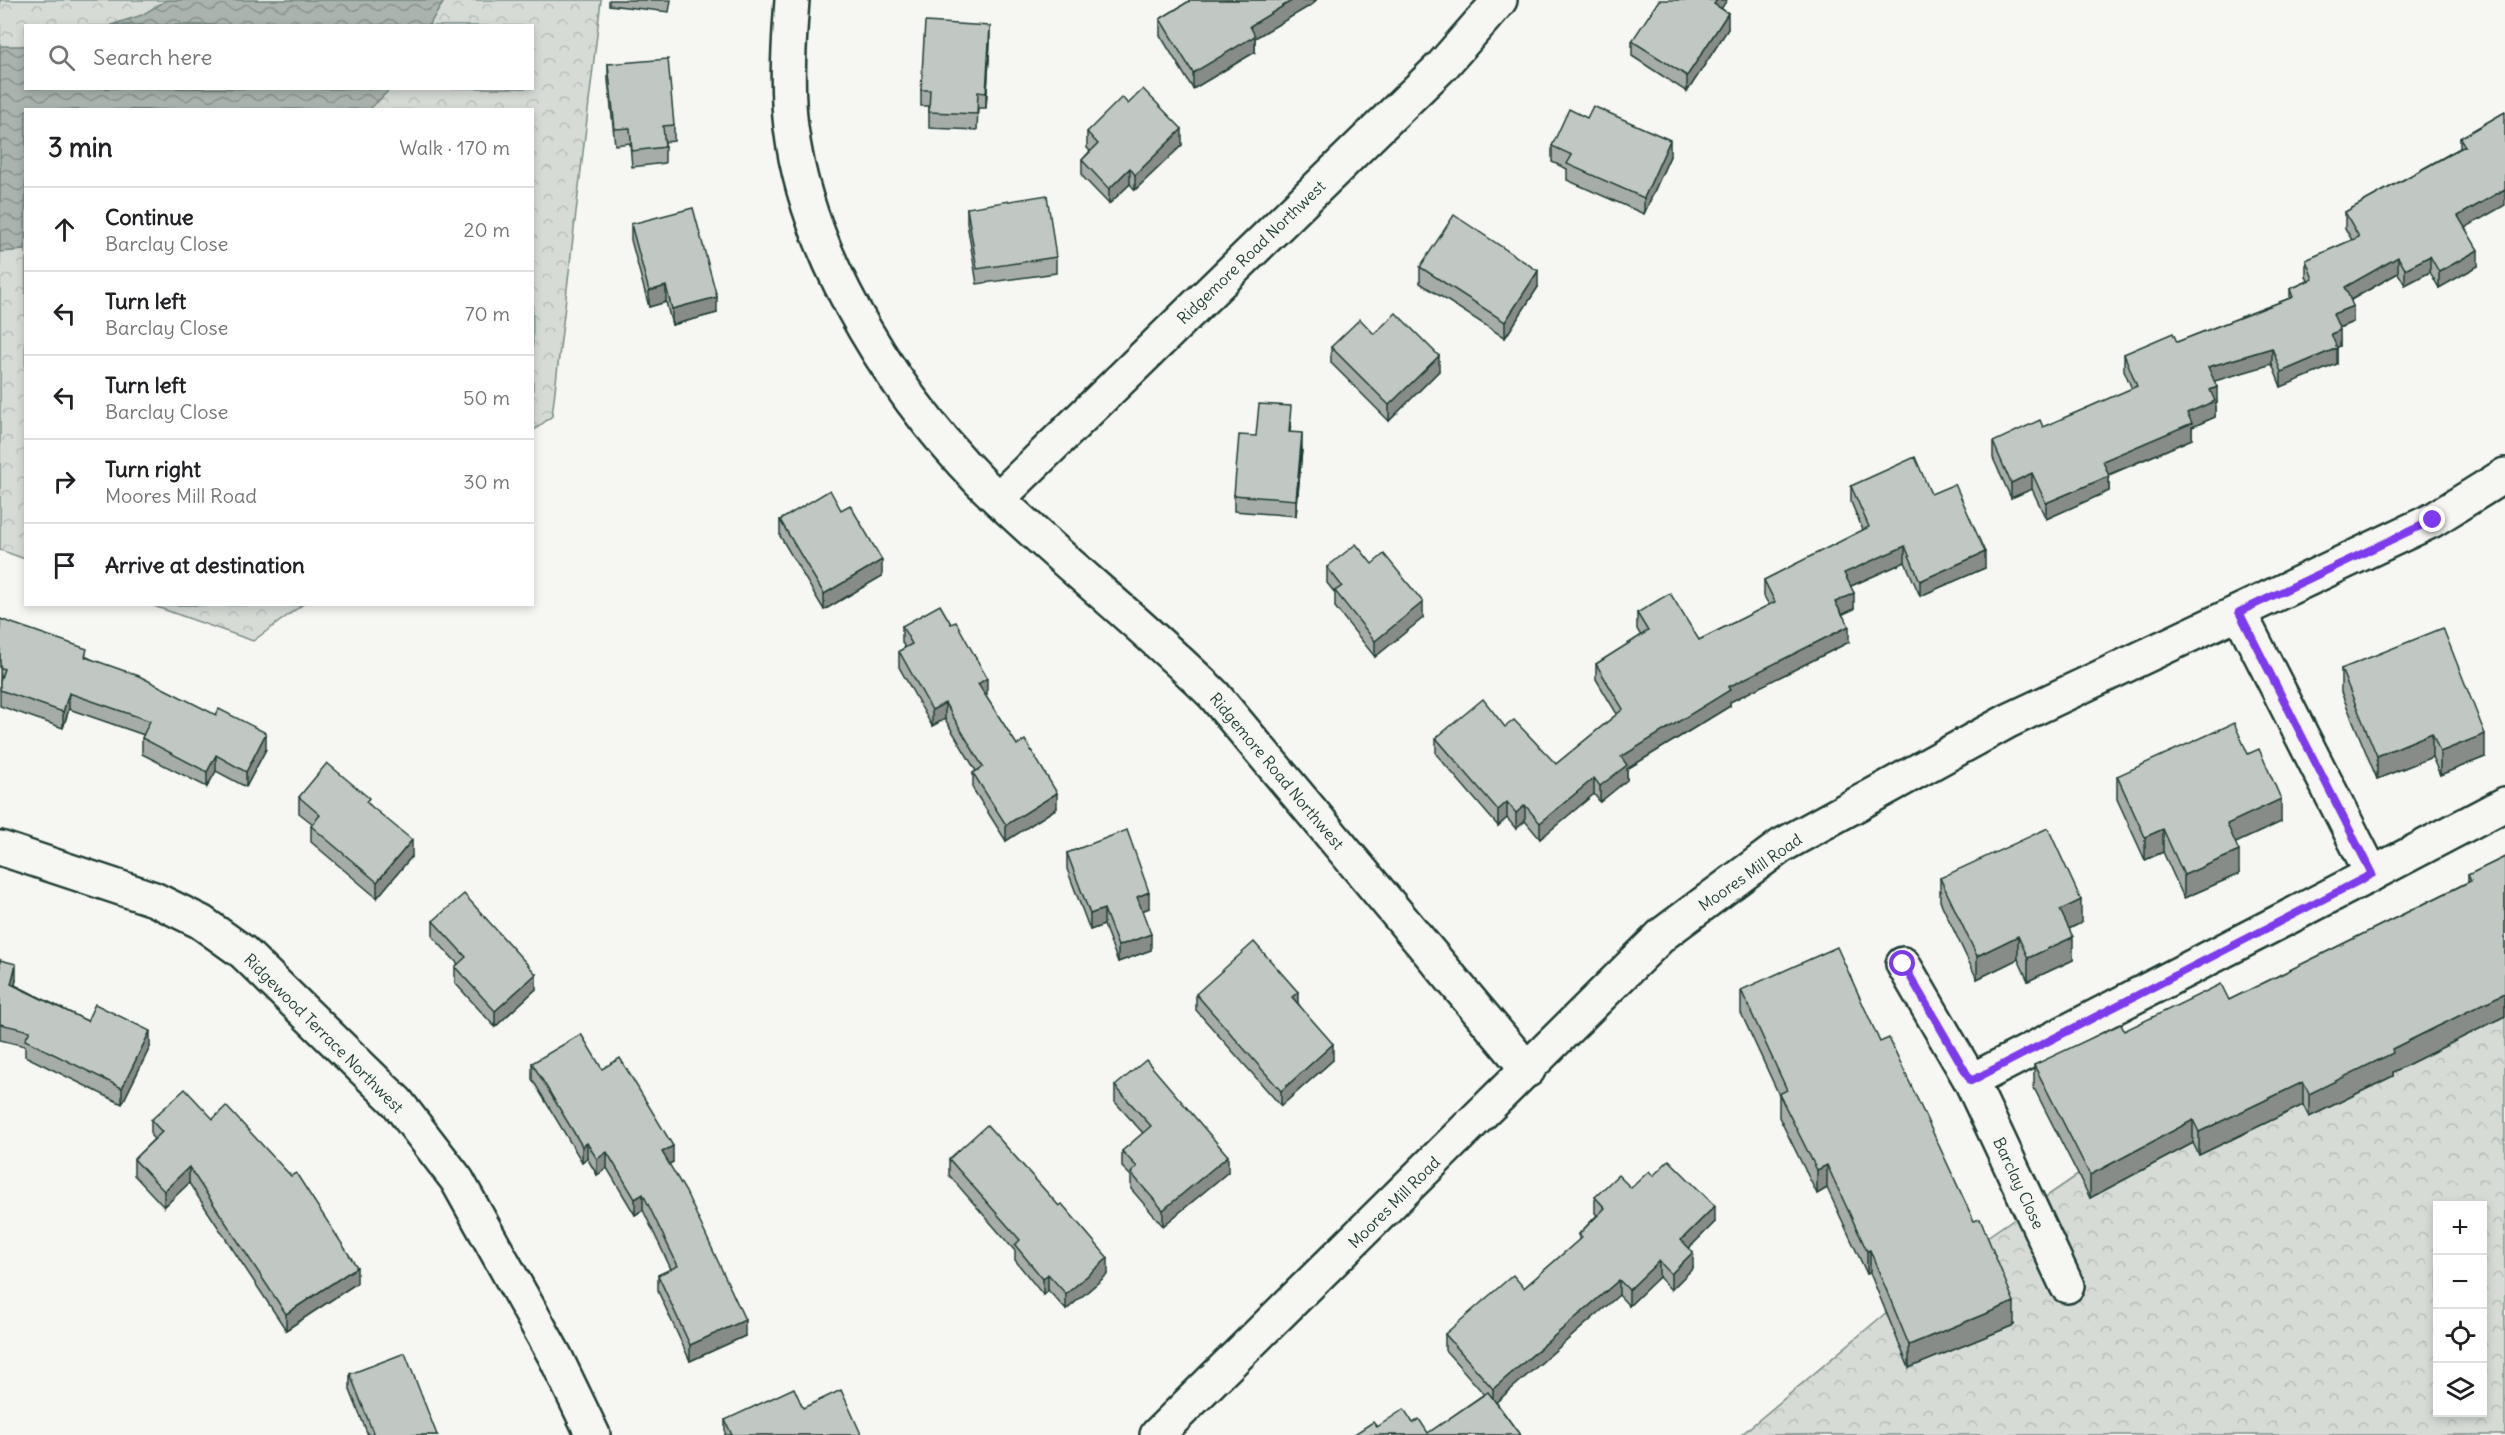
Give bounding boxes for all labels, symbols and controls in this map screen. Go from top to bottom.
search box [24,24,534,90]
icon: search [45,41,78,74]
text: Search here [93,43,212,71]
text: 3 min [48,131,113,164]
text: Walk · 170 m [399,135,510,160]
street label: Ridgemore Road Northwest [1173,175,1330,328]
text: Continue [105,203,194,231]
icon: ahead [48,213,81,246]
text: 20 m [464,217,510,242]
text: Barclay Close [105,231,228,256]
text: Turn left [105,287,186,315]
icon: left [48,297,81,330]
text: 70 m [465,301,510,326]
text: Barclay Close [105,315,228,340]
text: Turn left [105,371,186,399]
icon: left [48,381,81,414]
text: 50 m [463,385,510,410]
text: Barclay Close [105,399,228,424]
text: Turn right [105,455,201,483]
icon: right [48,465,81,498]
text: 30 m [463,469,510,494]
text: Moores Mill Road [105,483,257,508]
route end [2419,506,2445,532]
icon: arrive [48,549,81,582]
text: Arrive at destination [105,551,305,579]
street label: Ridgemore Road Northwest [1206,689,1349,854]
street label: Moores Mill Road [1694,829,1806,915]
street label: Ridgewood Terrace Northwest [240,949,408,1117]
route start [1889,950,1915,976]
street label: Barclay Close [1989,1134,2049,1232]
street label: Moores Mill Road [1344,1152,1444,1252]
map controls [2433,1201,2487,1417]
button: + [2433,1201,2487,1255]
button: − [2433,1255,2487,1309]
button: locate [2433,1309,2487,1363]
button: layers [2433,1363,2487,1417]

